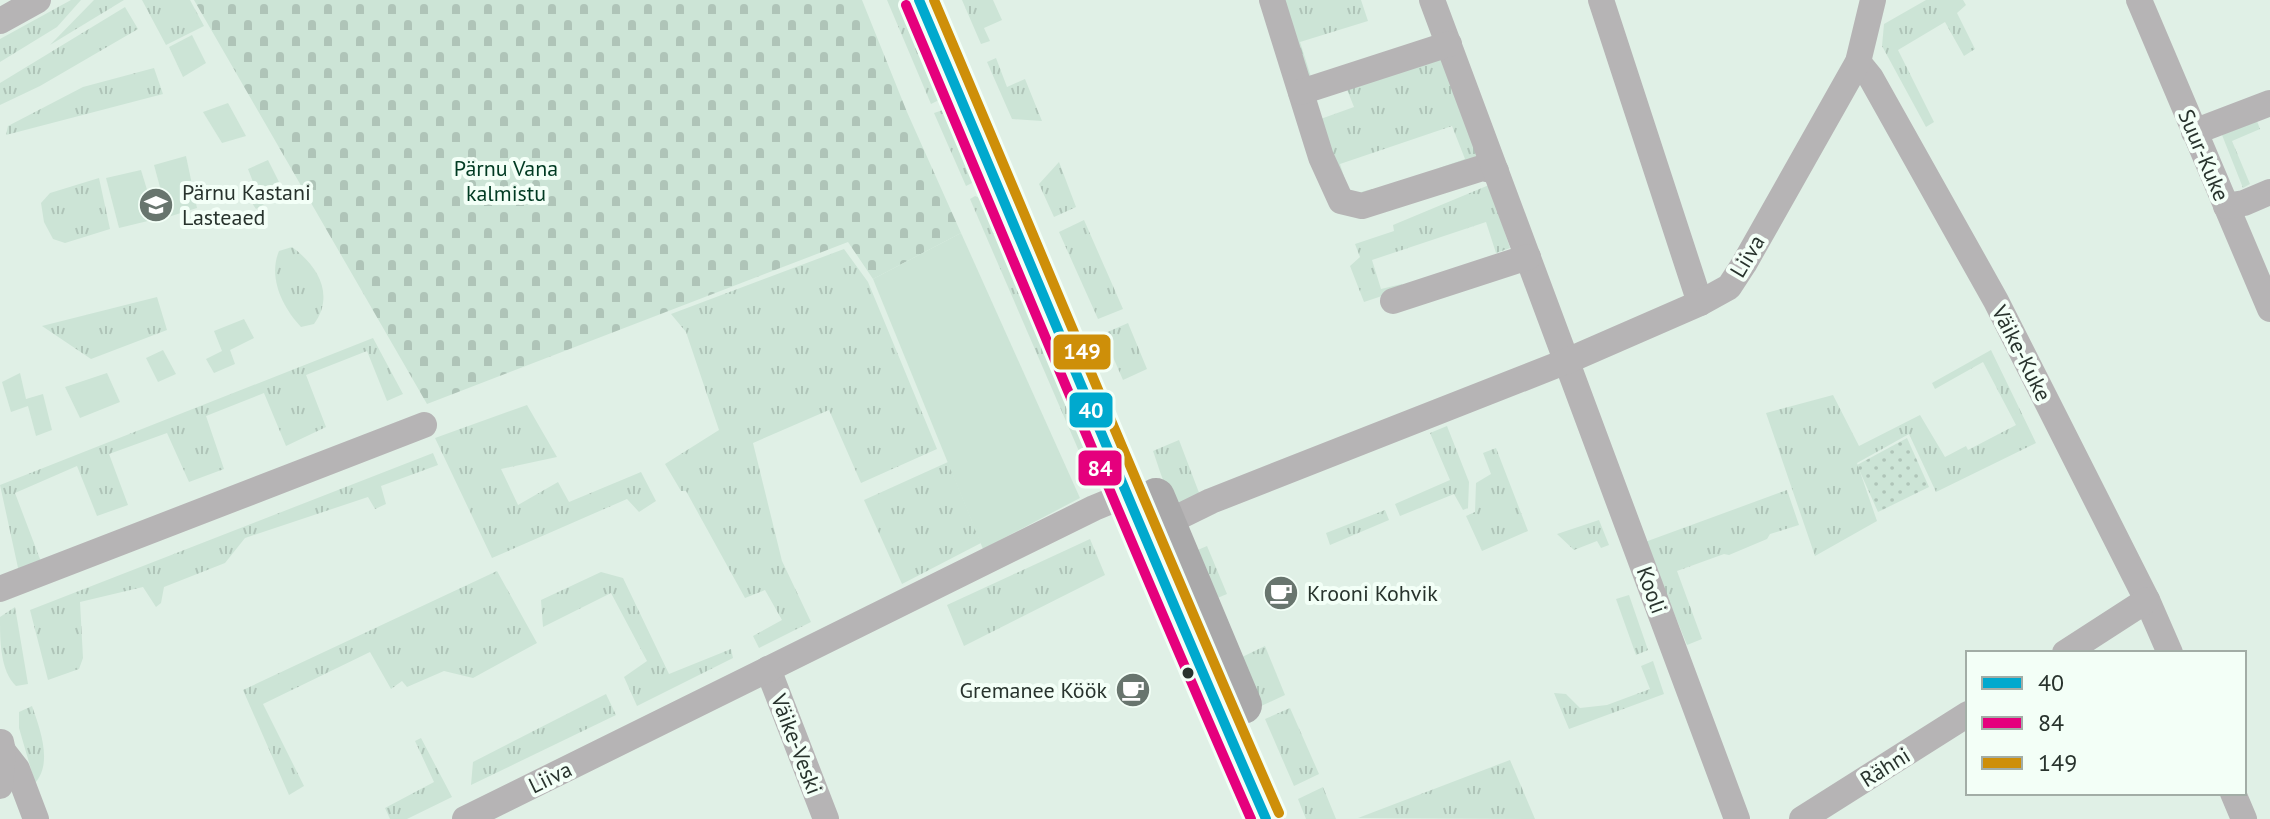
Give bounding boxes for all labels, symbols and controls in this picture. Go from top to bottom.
street label: Suur-Kuke [2172,105,2236,205]
park label: Pärnu Vana kalmistu [454,154,558,207]
place label: Pärnu Kastani Lasteaed [182,178,311,231]
school or university icon: Pärnu Kastani Lasteaed [137,186,175,224]
street label: Liiva [1723,230,1771,282]
street label: Väike-Kuke [1986,300,2058,406]
line badge: 149 [1052,333,1112,371]
text: 149 [1063,337,1101,365]
line badge: 40 [1068,391,1114,429]
text: 40 [1079,396,1103,424]
line badge: 84 [1077,449,1123,487]
text: 84 [1088,454,1113,482]
street label: Kooli [1631,563,1673,617]
cafe icon: Krooni Kohvik [1262,574,1300,612]
place label: Krooni Kohvik [1307,579,1438,607]
legend [1966,651,2246,795]
unlabelled marker [1180,665,1196,681]
text: 40 [2038,667,2064,698]
cafe icon: Gremanee Köök [1114,671,1152,709]
place label: Gremanee Köök [960,676,1107,704]
street label: Väike-Veski [765,689,829,798]
text: 84 [2038,707,2064,738]
street label: Rähni [1855,741,1915,793]
text: 149 [2038,747,2077,778]
street label: Liiva [524,755,576,799]

